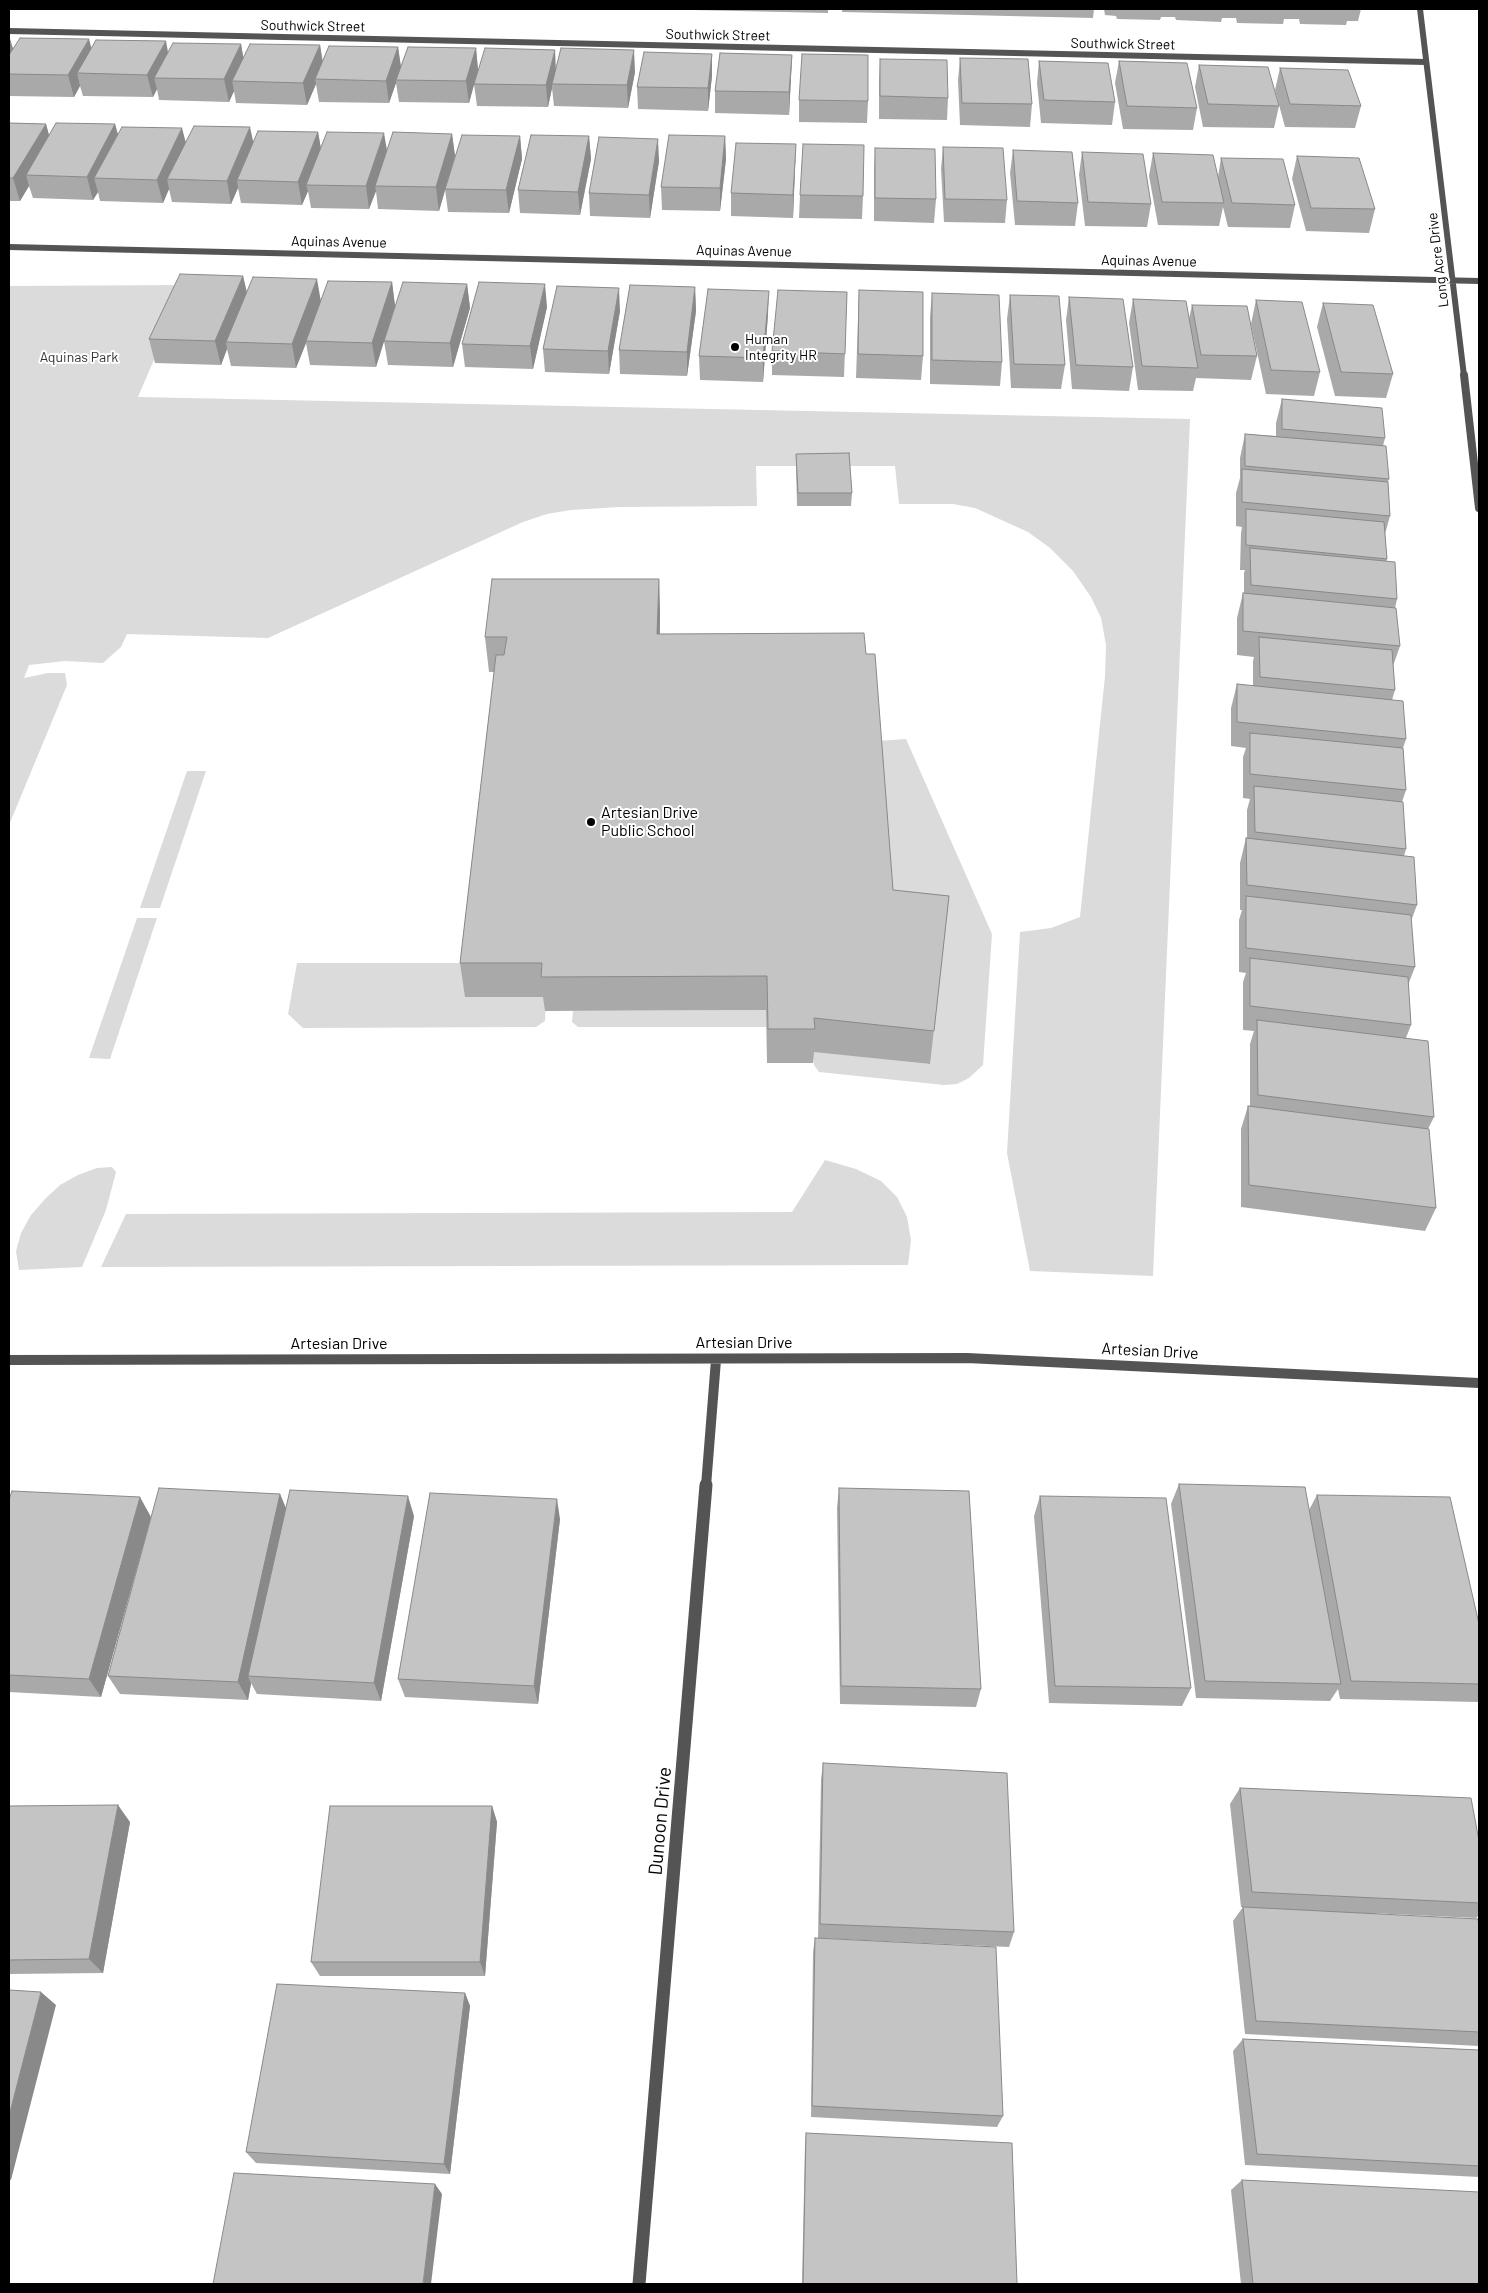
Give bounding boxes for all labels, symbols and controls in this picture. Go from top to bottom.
street label: Southwick Street [260,17,366,35]
street label: Southwick Street [665,26,771,44]
street label: Southwick Street [1070,35,1176,53]
street label: Long Acre Drive [1424,212,1452,308]
street label: Aquinas Avenue [291,233,387,251]
street label: Aquinas Avenue [696,242,792,260]
street label: Aquinas Avenue [1101,252,1197,270]
place label: Human Integrity HR [745,331,817,364]
marker: Human Integrity HR [729,341,741,353]
park label: Aquinas Park [40,349,118,365]
place label: Artesian Drive Public School [601,803,698,841]
marker: Artesian Drive Public School [585,816,597,828]
street label: Artesian Drive [695,1333,793,1353]
street label: Artesian Drive [290,1334,388,1354]
street label: Artesian Drive [1101,1339,1199,1363]
street label: Dunoon Drive [644,1766,676,1876]

